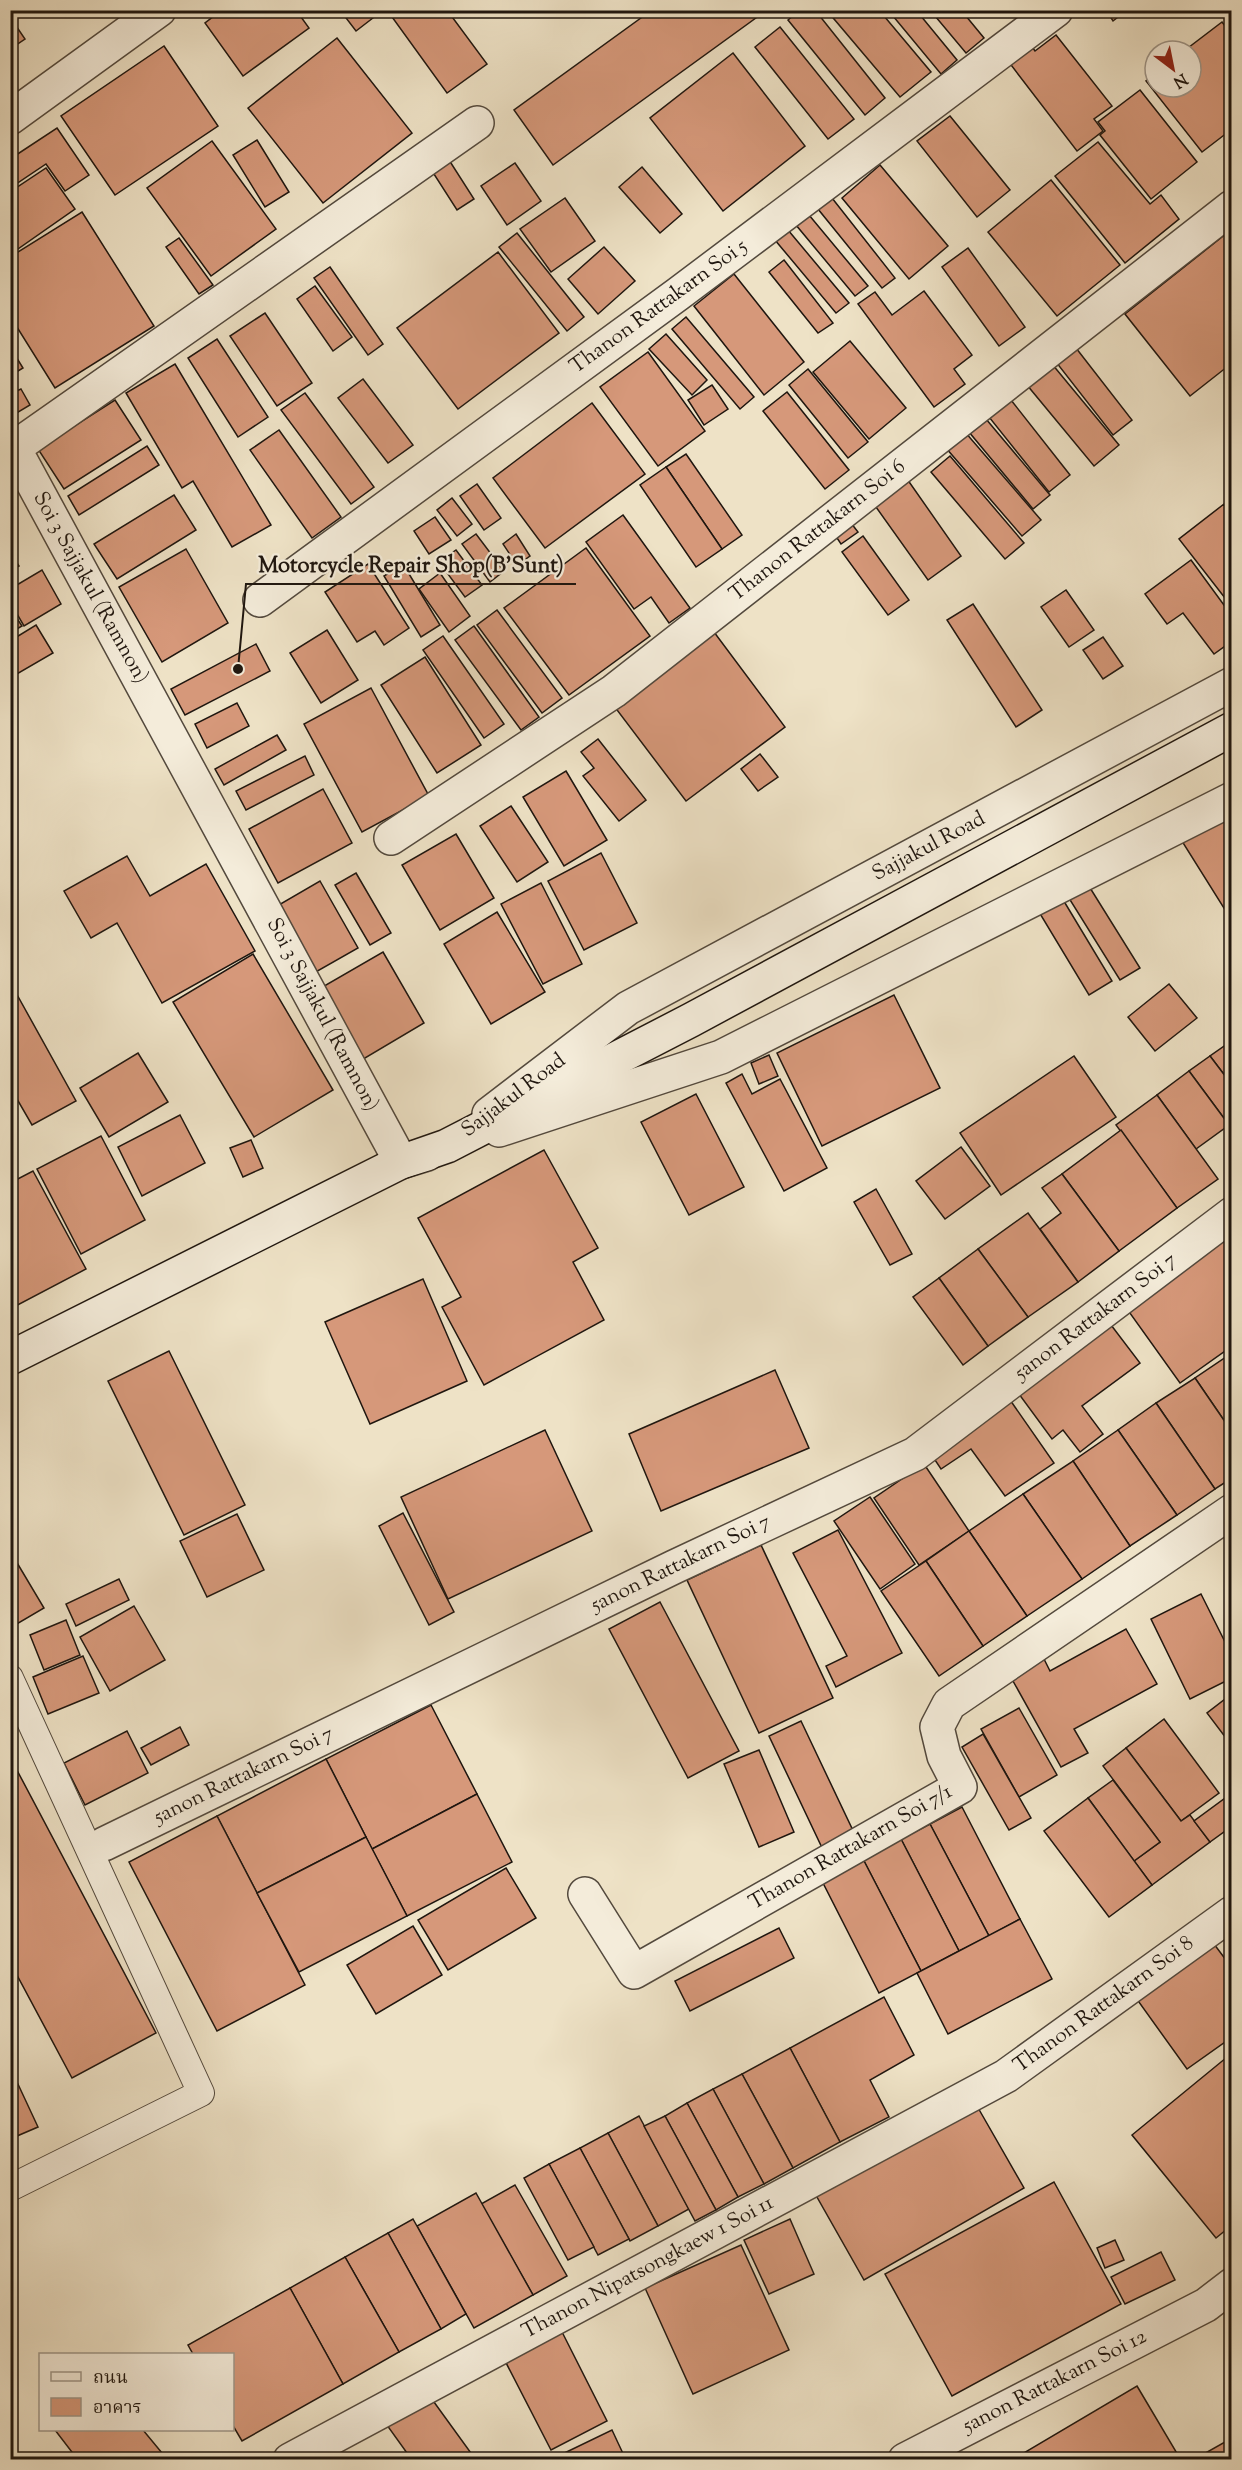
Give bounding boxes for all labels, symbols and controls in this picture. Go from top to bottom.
north arrow [1143,39,1203,99]
text: N [1168,66,1191,93]
street label: Thanon Rattakarn Soi 5 [564,232,754,382]
street label: Thanon Rattakarn Soi 6 [723,453,913,609]
street label: Soi 3 Sajjakul (Ramnon) [25,487,155,689]
callout: Motorcycle Repair Shop(B'Sunt) [246,544,576,584]
text: Motorcycle Repair Shop(B'Sunt) [258,551,564,583]
street label: Sajjakul Road [867,805,991,889]
street label: Soi 3 Sajjakul (Ramnon) [258,913,386,1117]
street label: Sajjakul Road [455,1047,573,1145]
street label: 5anon Rattakarn Soi 7 [1008,1246,1184,1389]
street label: 5anon Rattakarn Soi 7 [585,1507,776,1621]
street label: 5anon Rattakarn Soi 7 [148,1719,339,1833]
street label: Thanon Rattakarn Soi 7/1 [744,1777,958,1919]
street label: Thanon Rattakarn Soi 8 [1008,1929,1200,2081]
street label: Thanon Nipatsongkaew 1 Soi 11 [517,2189,779,2347]
street label: 5anon Rattakarn Soi 12 [957,2322,1152,2442]
legend [39,2353,234,2431]
text: ถนน [93,2366,128,2392]
text: อาคาร [93,2396,142,2422]

